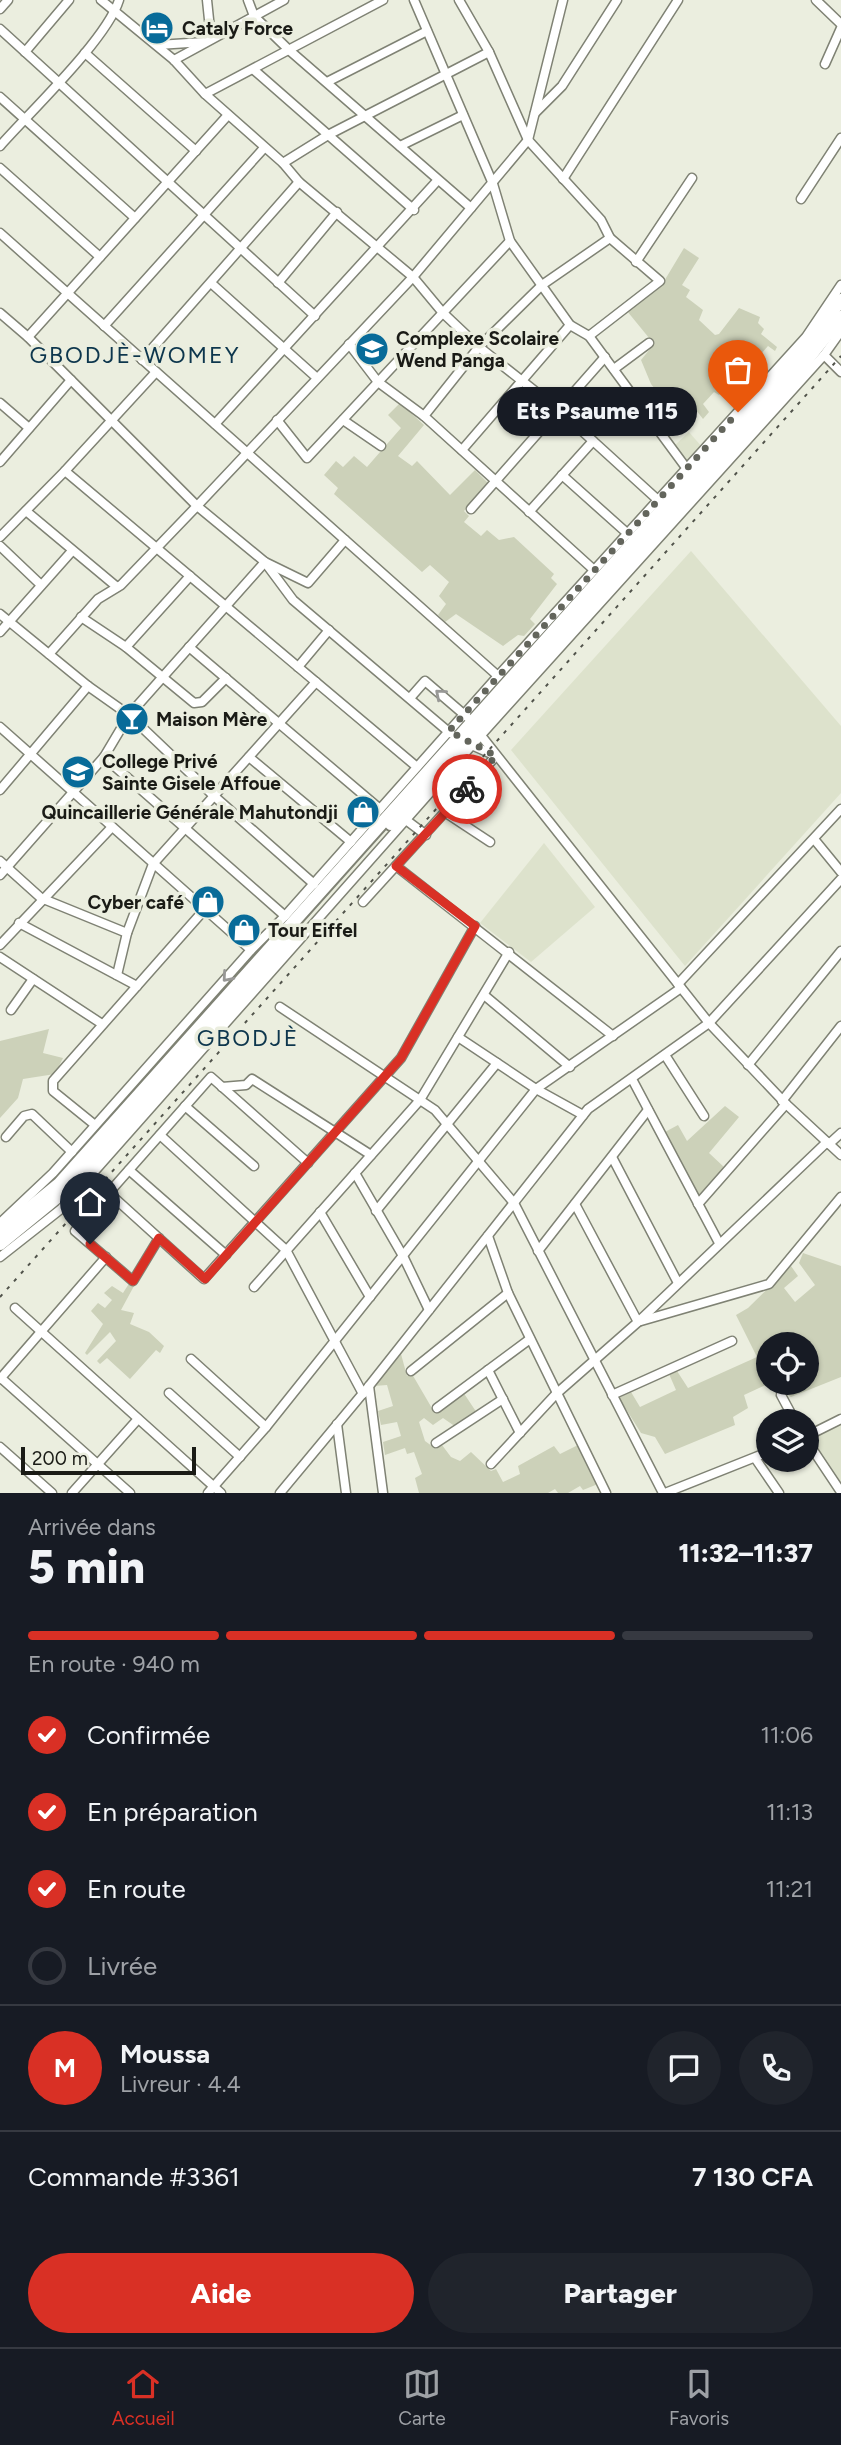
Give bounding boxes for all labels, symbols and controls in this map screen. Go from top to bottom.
hotel icon: Cataly Force [138,9,176,47]
place label: Cataly Force [182,17,294,40]
place label: Complexe Scolaire Wend Panga [396,327,559,372]
school or university icon: Complexe Scolaire Wend Panga [353,330,391,368]
pin [708,340,768,412]
district label: GBODJÈ-WOMEY [29,341,241,369]
icon: bag [719,351,757,389]
callout: Ets Psaume 115 [496,388,696,436]
text: Ets Psaume 115 [516,397,678,425]
one-way arrow [435,690,448,702]
bar icon: Maison Mère [113,700,151,738]
place label: Maison Mère [156,708,268,731]
place label: College Privé Sainte Gisele Affoue [102,750,281,795]
school or university icon: College Privé Sainte Gisele Affoue [59,753,97,791]
courier [432,754,502,824]
icon: bike [448,770,486,808]
shop icon: Quincaillerie Générale Mahutondji [344,793,382,831]
place label: Quincaillerie Générale Mahutondji [42,801,338,824]
shop icon: Cyber café [189,883,227,921]
place label: Cyber café [87,891,184,914]
shop icon: Tour Eiffel [225,911,263,949]
place label: Tour Eiffel [268,919,357,942]
one-way arrow [223,969,235,982]
district label: GBODJÈ [197,1024,299,1052]
pin [60,1172,120,1244]
icon: home [71,1183,109,1221]
map controls [756,1332,819,1472]
button: locate [756,1332,819,1395]
button: layers [756,1409,819,1472]
scale bar [21,1444,196,1476]
text: 200 m [32,1447,88,1470]
text: Arrivée dans [28,1513,156,1541]
text: 11:32–11:37 [678,1537,813,1569]
text: 5 min [28,1539,145,1595]
text: En route · 940 m [28,1650,200,1678]
icon: check [28,1716,66,1754]
text: Confirmée [87,1719,210,1751]
text: 11:06 [760,1721,813,1749]
icon: check [28,1793,66,1831]
text: En préparation [87,1796,258,1828]
text: 11:13 [766,1798,813,1826]
icon: check [28,1870,66,1908]
text: En route [87,1873,186,1905]
text: 11:21 [766,1875,813,1903]
text: Livrée [87,1950,157,1982]
button: chat [647,2031,721,2105]
button: phone [739,2031,813,2105]
text: Moussa [120,2038,210,2070]
text: M [54,2052,76,2084]
text: Livreur · 4.4 [120,2070,241,2098]
text: Commande #3361 [28,2161,240,2193]
text: 7 130 CFA [692,2161,813,2193]
button: Aide [28,2253,414,2333]
button: Partager [428,2253,813,2333]
tab: Accueil [112,2365,175,2430]
tab: Carte [398,2365,446,2430]
tab: Favoris [669,2365,729,2430]

